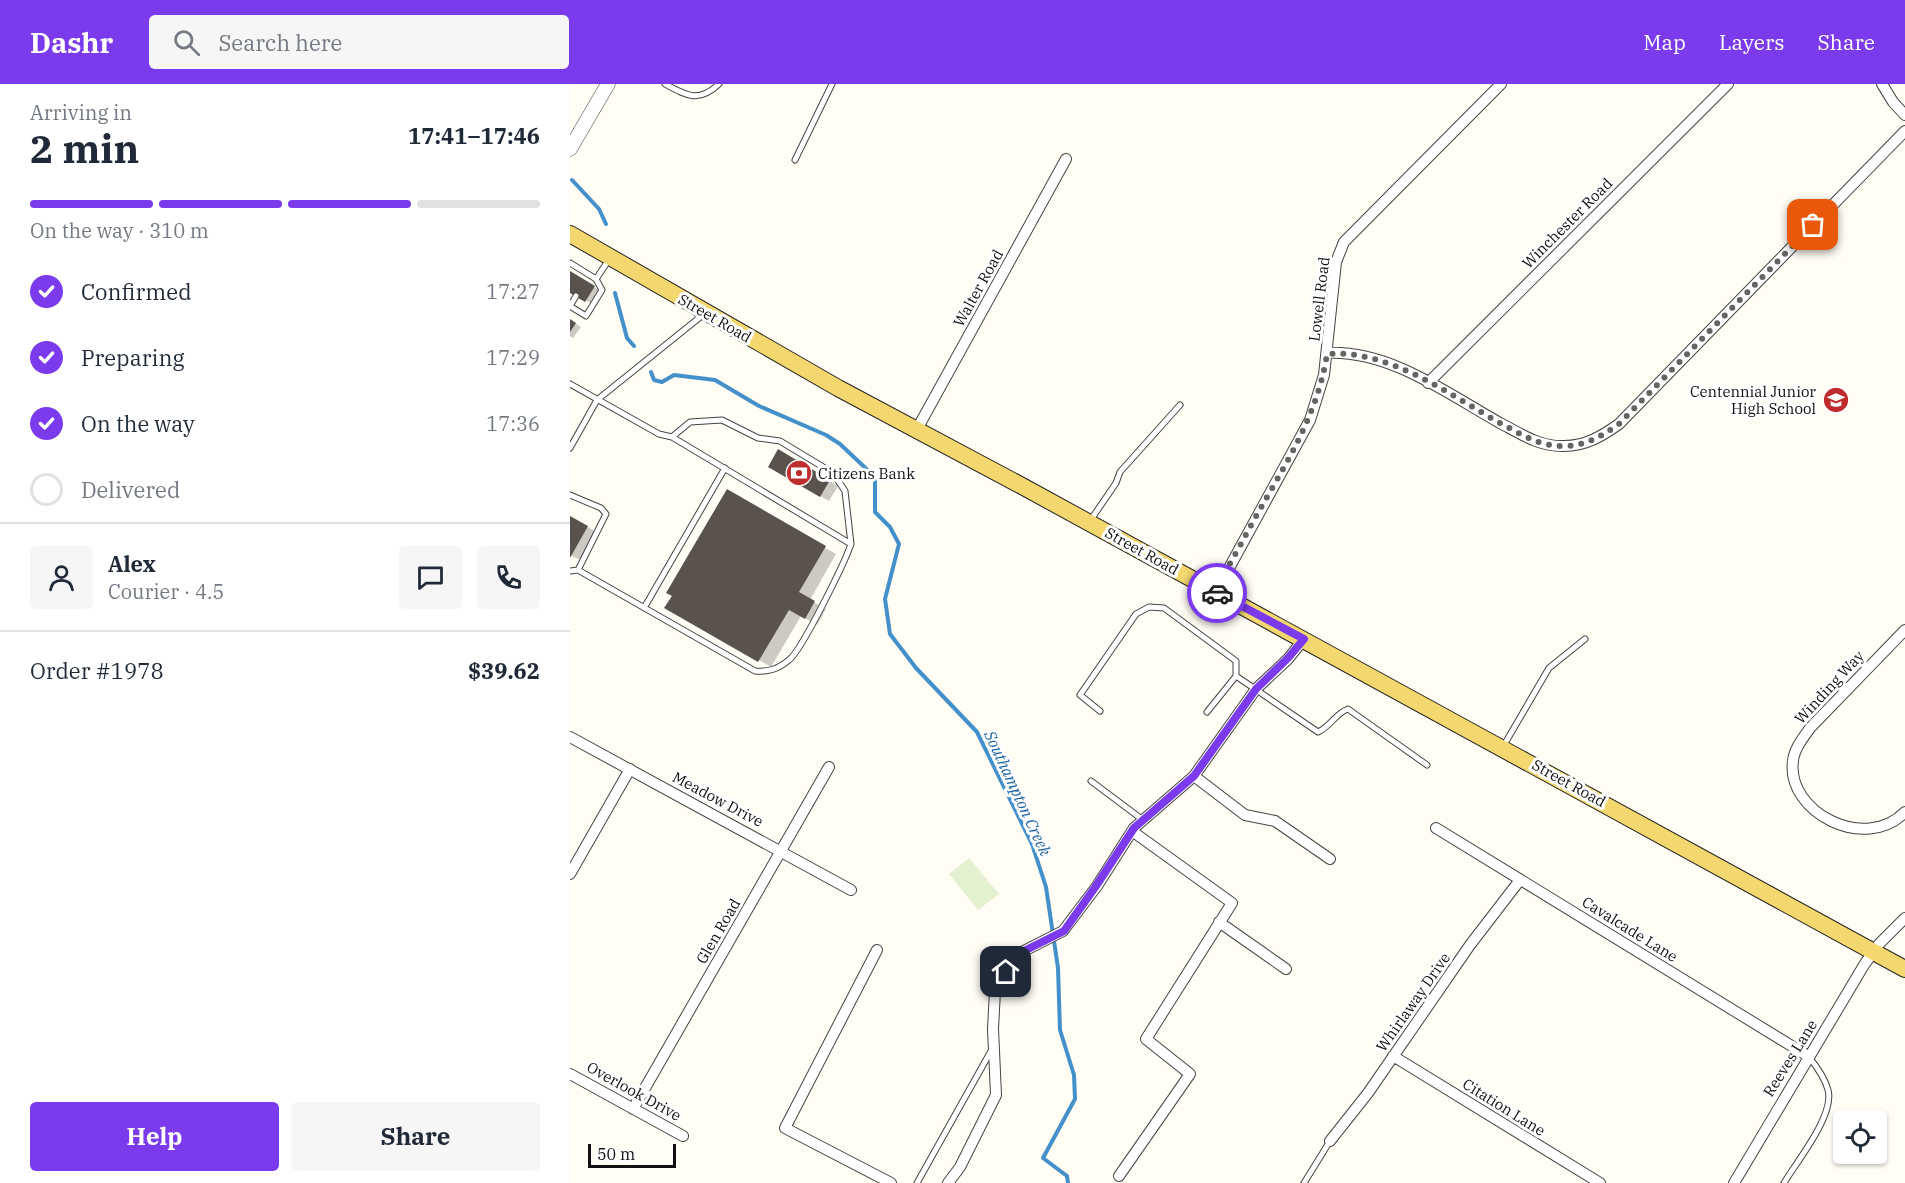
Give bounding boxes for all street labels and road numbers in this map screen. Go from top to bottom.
street label: Winchester Road [1518,174,1616,272]
street label: Walter Road [949,246,1007,330]
street label: Lowell Road [1304,256,1334,342]
street label: Street Road [675,289,755,347]
street label: Street Road [1102,523,1182,579]
street label: Winding Way [1790,646,1868,728]
street label: Street Road [1529,755,1609,811]
street label: Meadow Drive [669,767,767,831]
street label: Cavalcade Lane [1579,892,1681,966]
street label: Glen Road [692,895,744,967]
street label: Whirlaway Drive [1372,949,1454,1055]
street label: Reeves Lane [1759,1016,1821,1100]
street label: Overlook Drive [583,1057,685,1125]
street label: Citation Lane [1459,1074,1549,1140]

